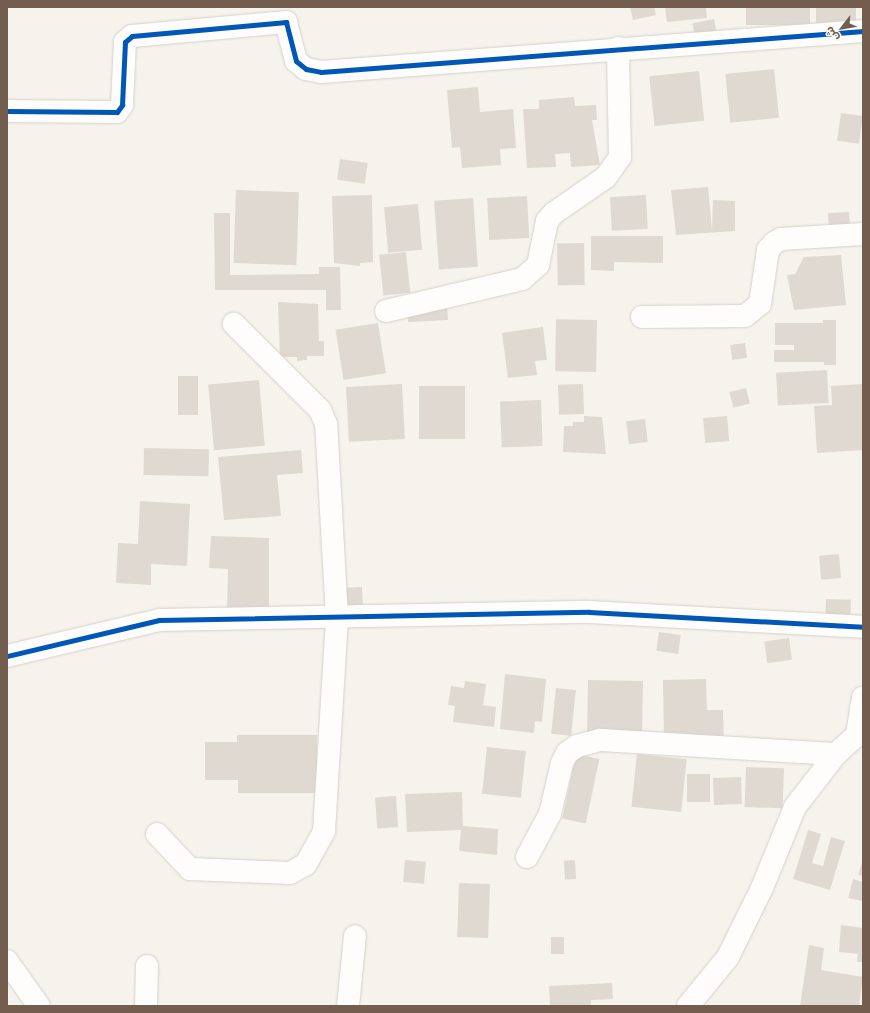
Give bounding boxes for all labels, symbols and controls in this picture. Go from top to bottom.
north arrow [822,8,862,48]
text: ش [823,25,841,44]

